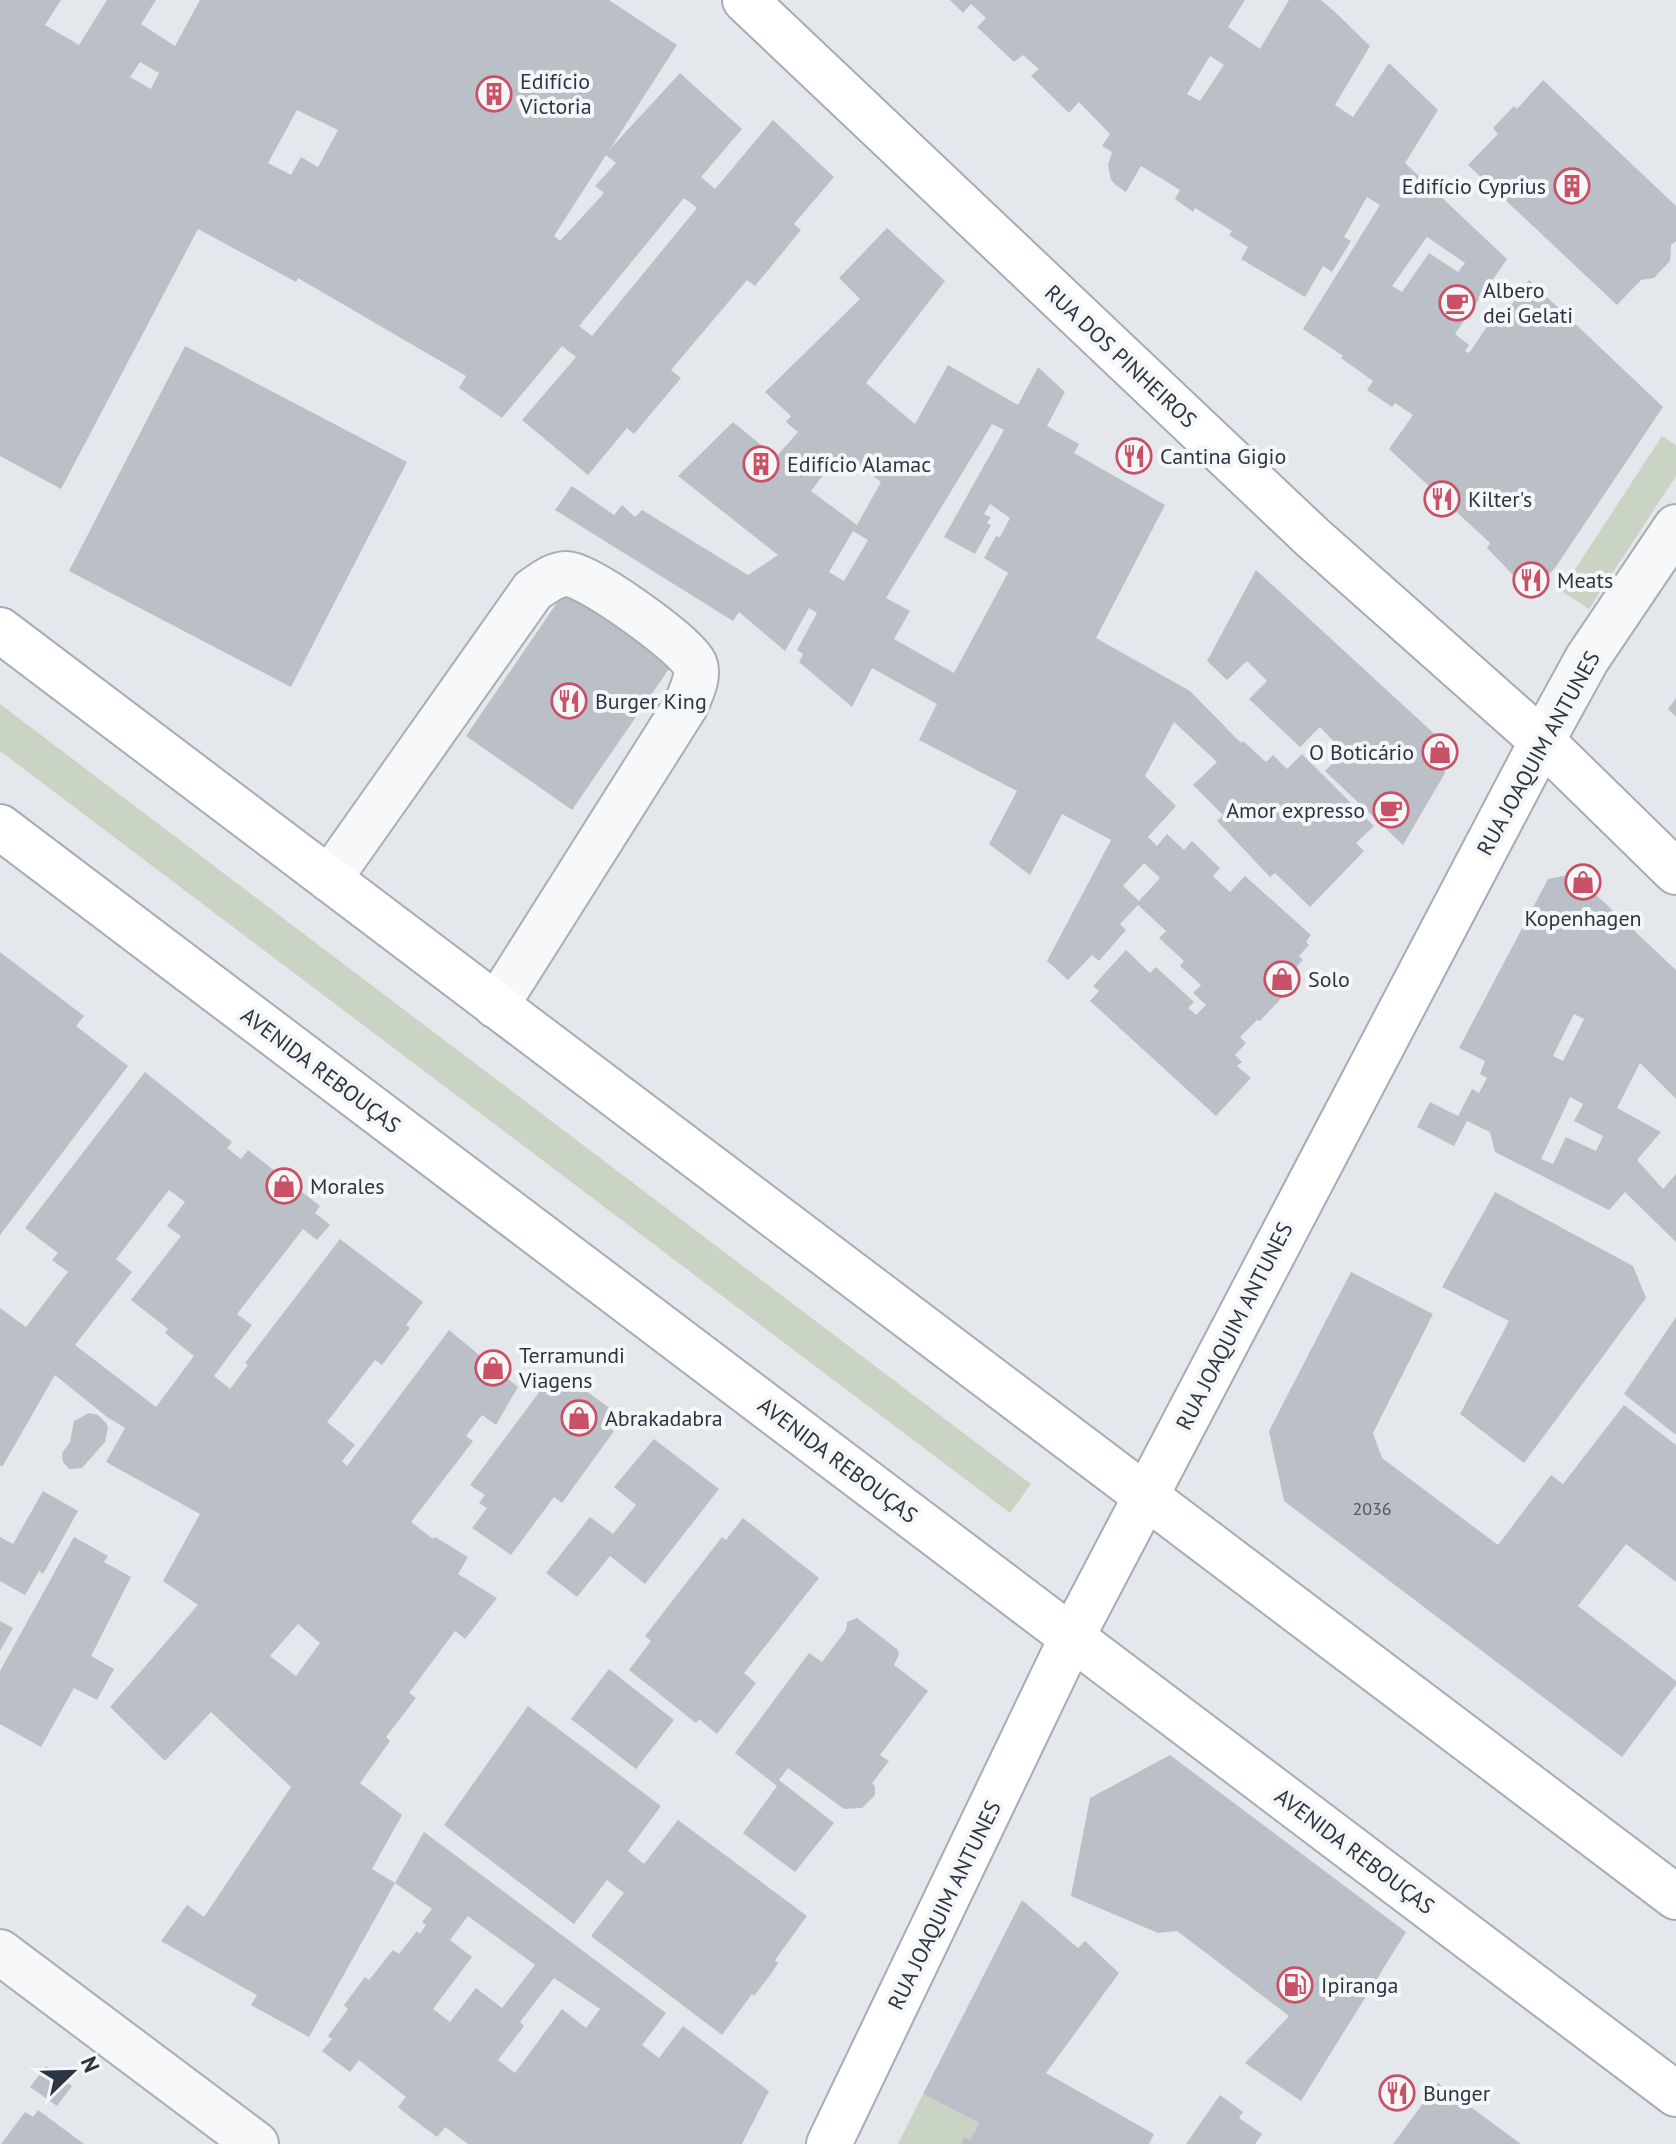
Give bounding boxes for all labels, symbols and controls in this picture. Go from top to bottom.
place label: Edifício Victoria [519,67,592,120]
building icon: Edifício Victoria [475,75,513,113]
building icon: Edifício Cyprius [1553,167,1591,205]
place label: Edifício Cyprius [1402,172,1546,200]
place label: Albero dei Gelati [1483,276,1573,329]
street label: RUA DOS PINHEIROS [1039,278,1203,434]
cafe icon: Albero dei Gelati [1438,284,1476,322]
restaurant icon: Cantina Gigio [1115,437,1153,475]
place label: Cantina Gigio [1160,442,1286,470]
building icon: Edifício Alamac [742,445,780,483]
place label: Edifício Alamac [787,450,931,478]
restaurant icon: Kilter's [1423,480,1461,518]
place label: Kilter's [1468,485,1532,513]
restaurant icon: Meats [1512,561,1550,599]
place label: Meats [1557,566,1613,594]
street label: RUA JOAQUIM ANTUNES [1470,646,1606,860]
restaurant icon: Burger King [550,682,588,720]
place label: Burger King [595,687,707,715]
shop icon: O Boticário [1421,733,1459,771]
place label: O Boticário [1309,738,1414,766]
cafe icon: Amor expresso [1372,791,1410,829]
place label: Amor expresso [1226,796,1365,824]
shop icon: Kopenhagen [1564,863,1602,901]
place label: Kopenhagen [1524,904,1642,932]
shop icon: Solo [1263,960,1301,998]
place label: Solo [1308,965,1350,993]
street label: AVENIDA REBOUÇAS [236,1001,406,1139]
shop icon: Morales [265,1167,303,1205]
place label: Morales [310,1172,384,1200]
street label: RUA JOAQUIM ANTUNES [1169,1217,1299,1435]
place label: Terramundi Viagens [518,1341,625,1394]
shop icon: Terramundi Viagens [474,1349,512,1387]
street label: AVENIDA REBOUÇAS [753,1391,923,1529]
shop icon: Abrakadabra [560,1399,598,1437]
place label: Abrakadabra [605,1404,723,1432]
house number: 2036 [1352,1497,1392,1520]
street label: AVENIDA REBOUÇAS [1270,1782,1440,1920]
street label: RUA JOAQUIM ANTUNES [881,1796,1007,2014]
fuel station icon: Ipiranga [1276,1966,1314,2004]
place label: Ipiranga [1321,1971,1398,1999]
north arrow [32,2032,112,2112]
text: N [75,2052,106,2076]
restaurant icon: Bunger [1378,2074,1416,2112]
place label: Bunger [1423,2079,1491,2107]

